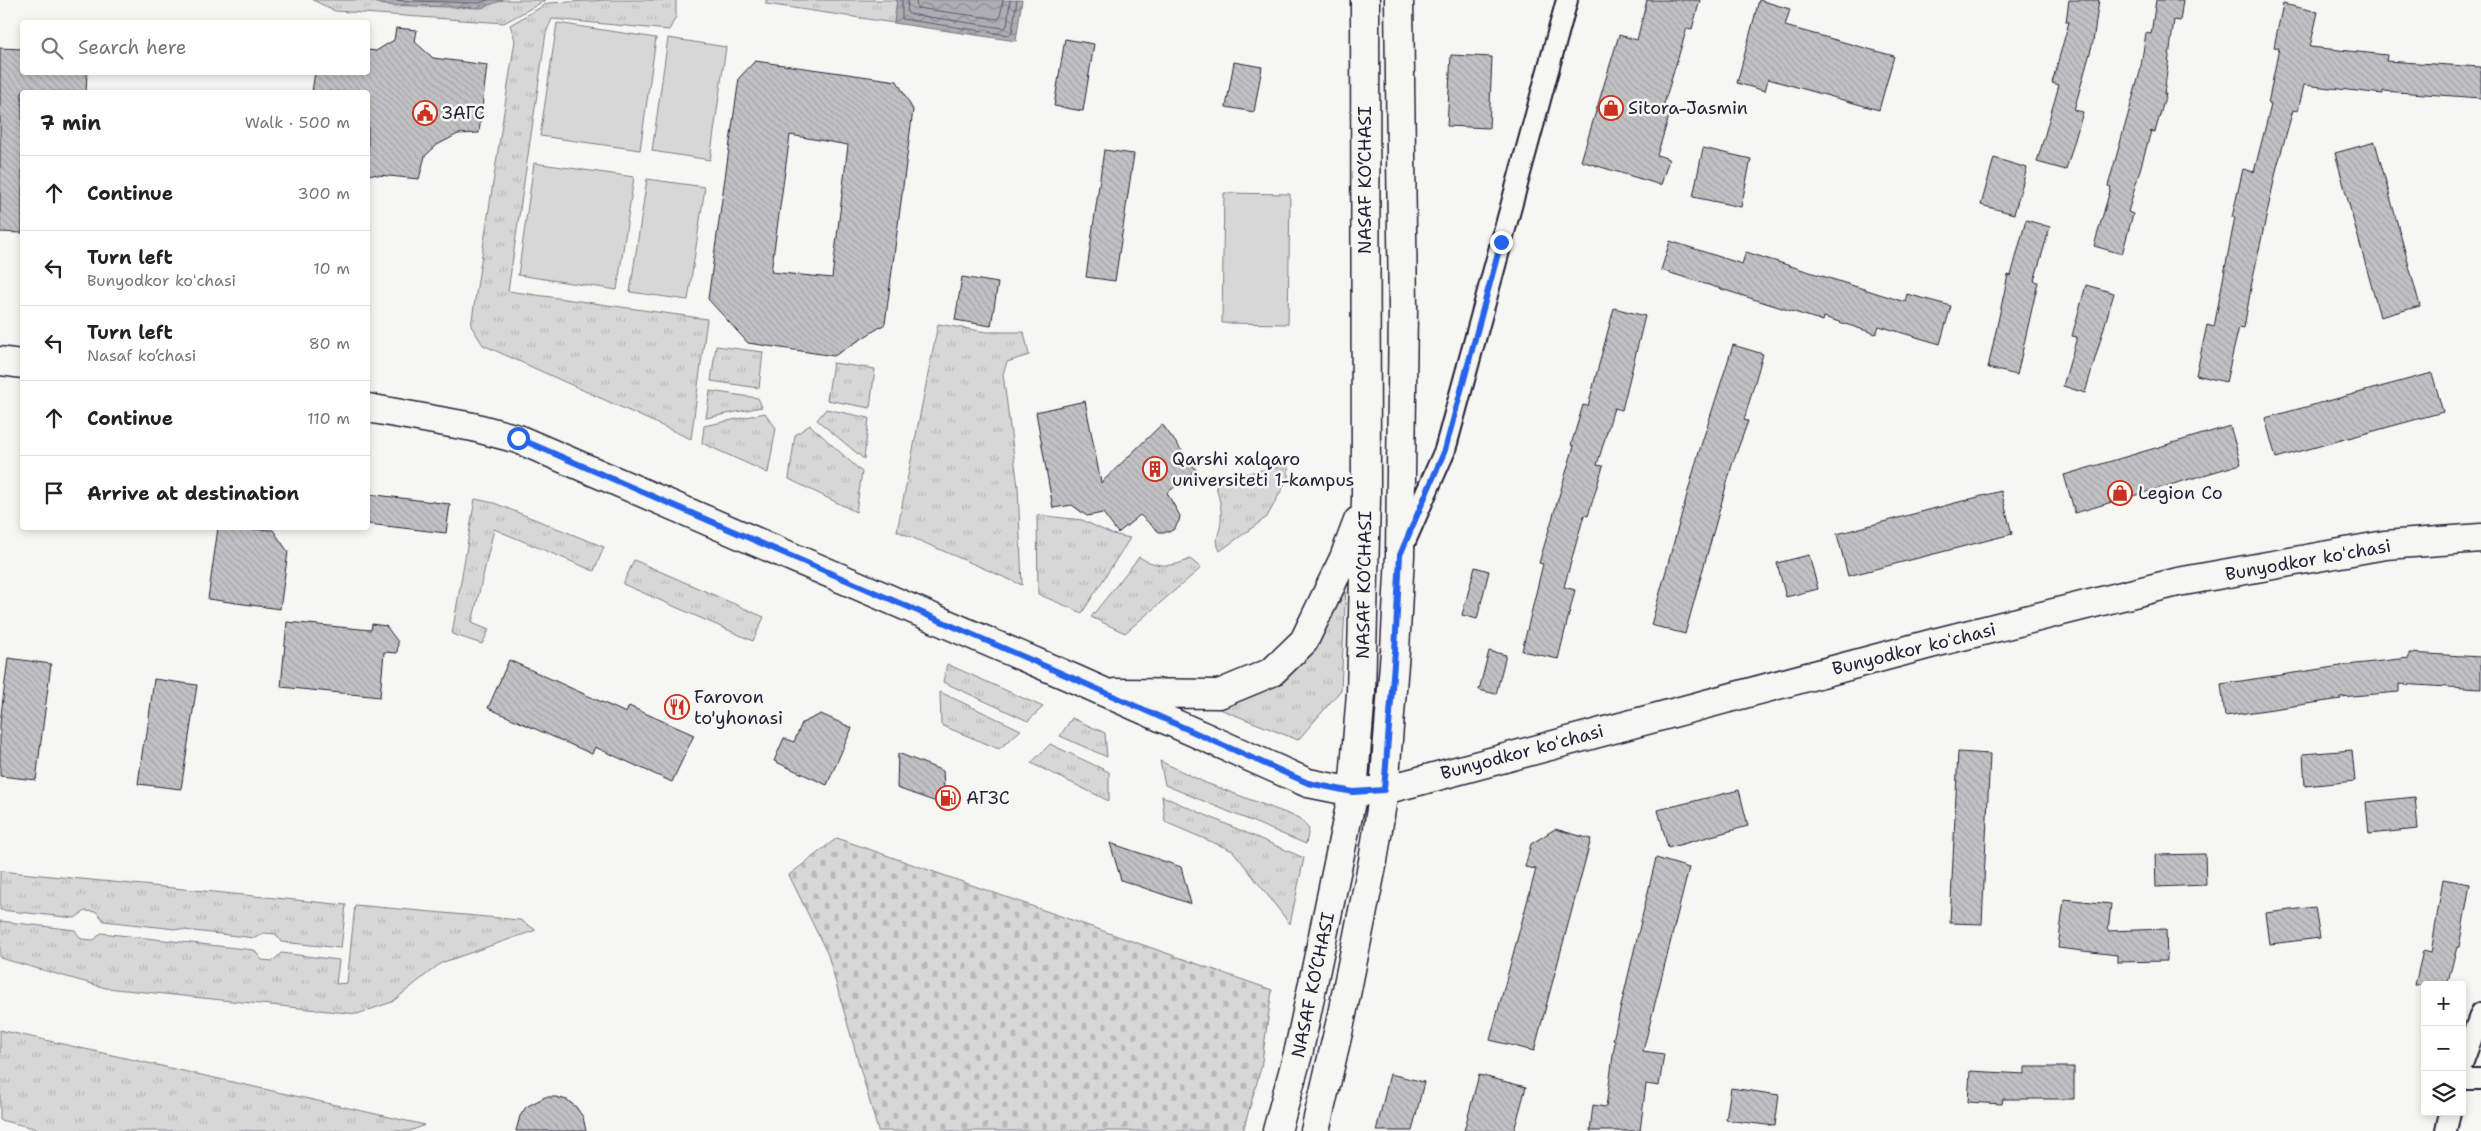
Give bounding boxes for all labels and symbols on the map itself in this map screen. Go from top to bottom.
shop icon: Sitora-Jasmin [1598,95,1624,121]
place label: Sitora-Jasmin [1628,96,1748,120]
public building icon: ЗАГС [412,100,438,126]
place label: ЗАГС [442,101,485,125]
street label: NASAF KO‘CHASI [1353,106,1377,254]
route end [1490,231,1513,254]
route start [507,427,530,450]
place label: Qarshi xalqaro universiteti 1-kampus [1172,447,1355,492]
building icon: Qarshi xalqaro universiteti 1-kampus [1142,456,1168,482]
shop icon: Legion Co [2107,480,2133,506]
place label: Legion Co [2138,481,2223,505]
street label: NASAF KO‘CHASI [1351,511,1377,659]
street label: Bunyodkor koʻchasi [2223,534,2393,586]
street label: Bunyodkor koʻchasi [1830,617,1998,681]
place label: Farovon to'yhonasi [694,685,783,730]
restaurant icon: Farovon to'yhonasi [664,694,690,720]
street label: Bunyodkor koʻchasi [1438,719,1606,785]
fuel station icon: АГЗС [935,785,961,811]
place label: АГЗС [966,786,1010,810]
street label: NASAF KO‘CHASI [1286,910,1340,1060]

